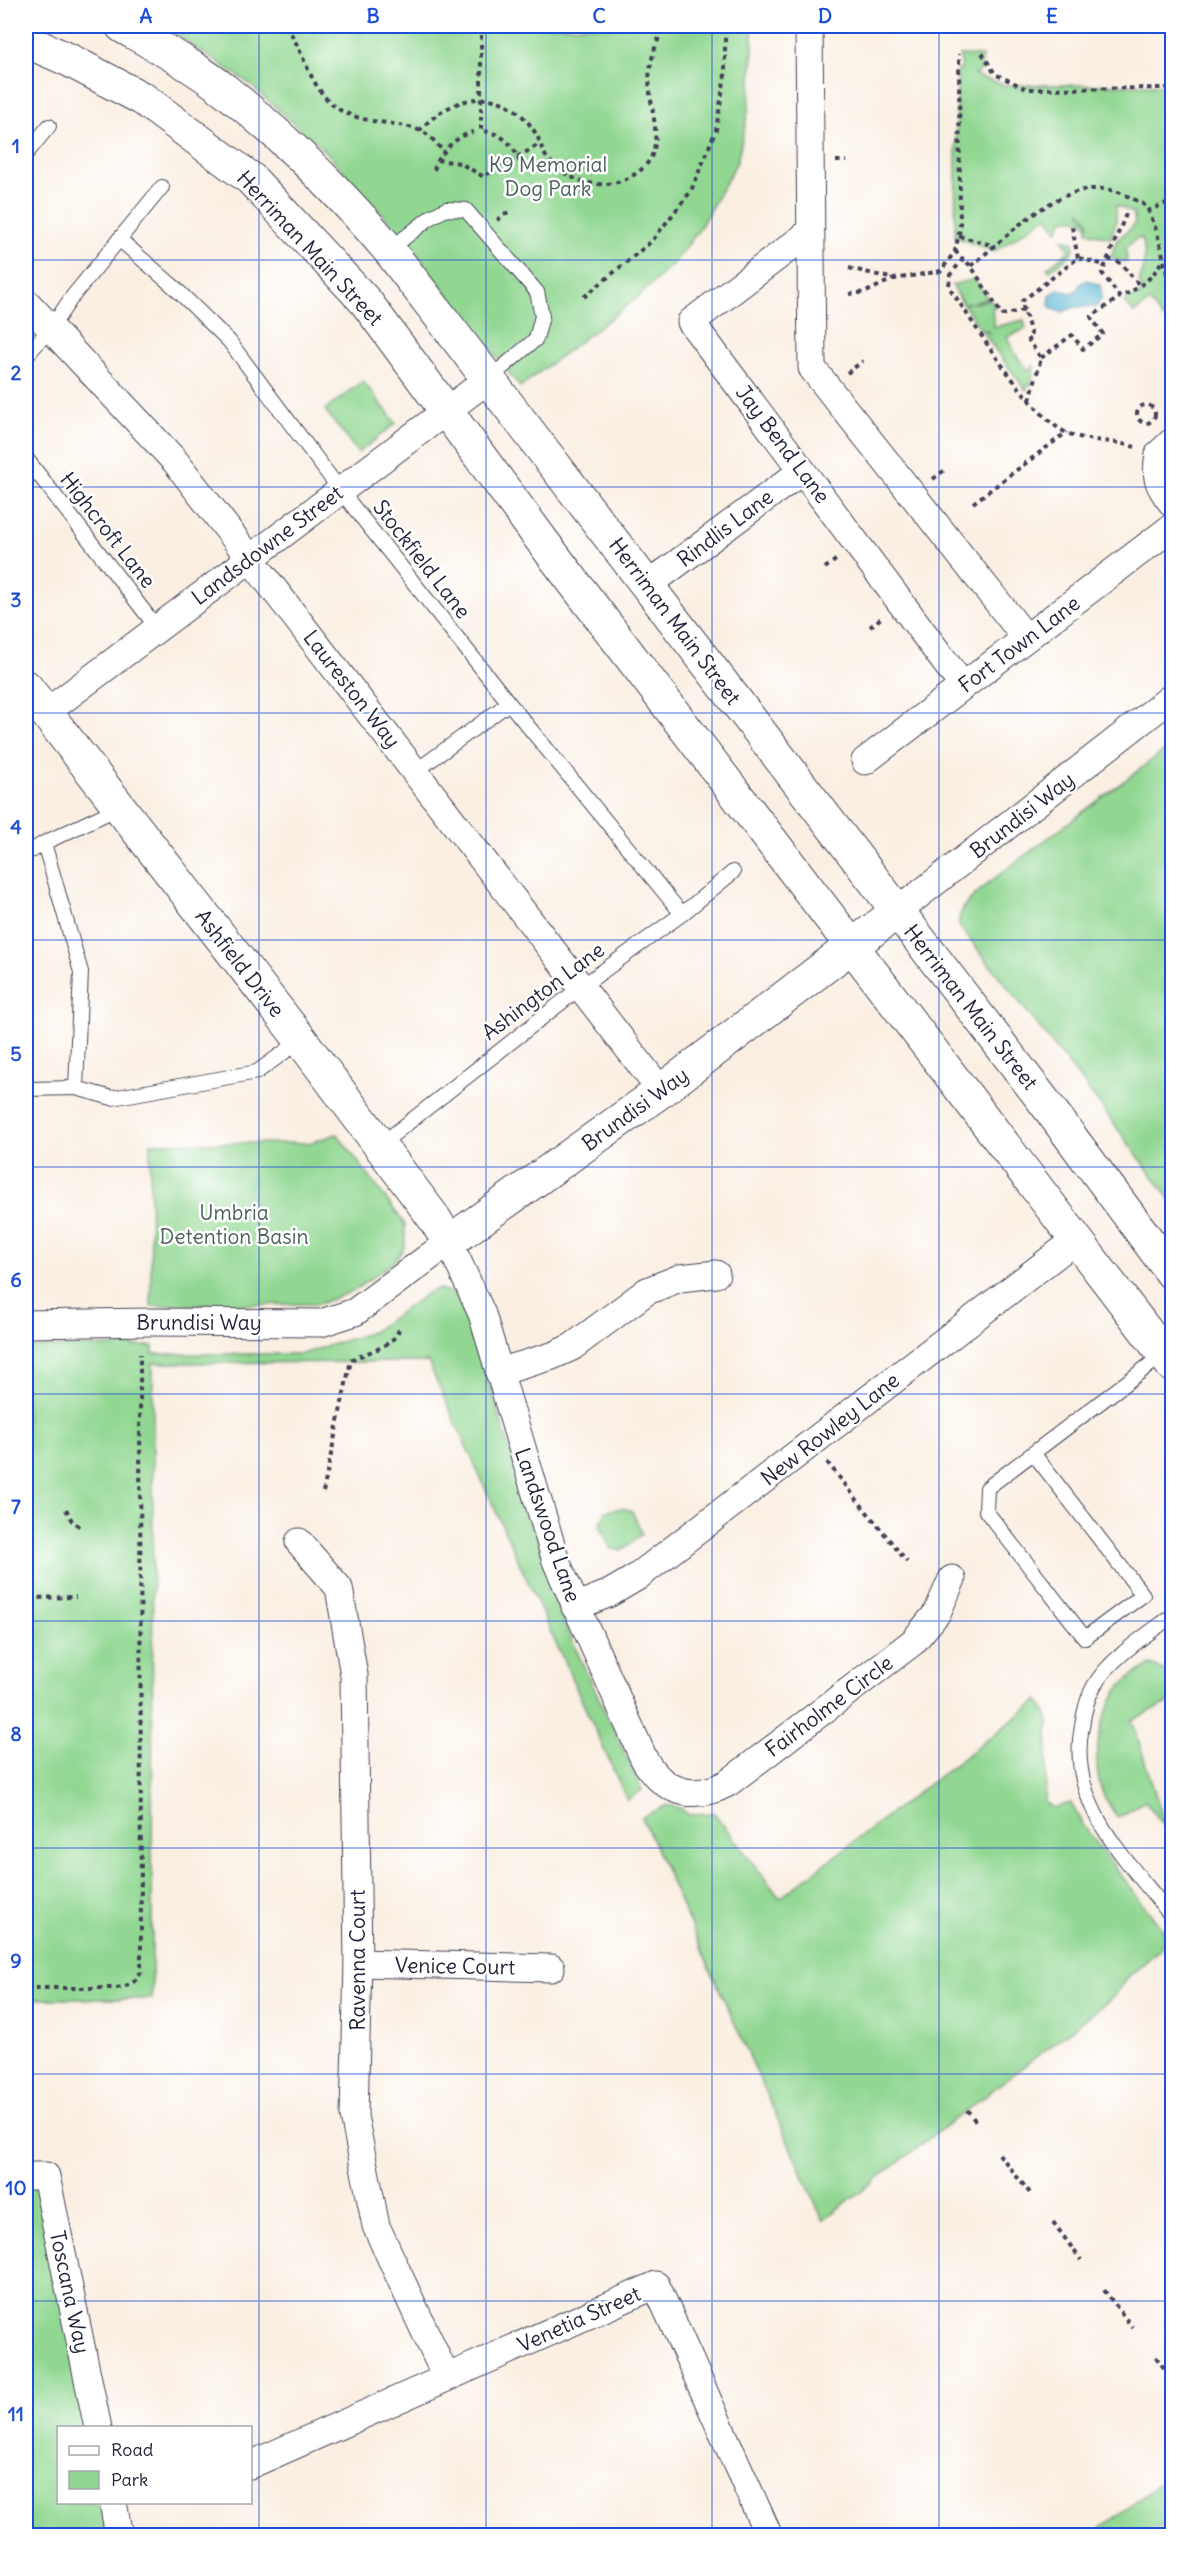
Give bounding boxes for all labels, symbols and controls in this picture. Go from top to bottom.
text: A [140,3,153,28]
text: B [366,3,380,28]
text: C [592,3,606,28]
text: D [818,3,832,28]
text: E [1046,3,1058,28]
text: 1 [12,133,20,158]
park label: K9 Memorial Dog Park [489,151,607,202]
street label: Herriman Main Street [231,165,389,331]
text: 2 [11,360,22,385]
street label: Jay Bend Lane [730,380,836,508]
street label: Highcroft Lane [54,467,162,593]
street label: Landsdowne Street [186,479,348,611]
street label: Rindlis Lane [672,483,778,573]
street label: Stockfield Lane [367,494,477,624]
street label: Herriman Main Street [603,532,747,710]
text: 3 [10,587,22,612]
street label: Fort Town Lane [953,590,1085,698]
street label: Laureston Way [297,625,407,753]
street label: Brundisi Way [964,766,1080,864]
text: 4 [10,814,22,839]
street label: Ashfield Drive [189,904,291,1022]
street label: Herriman Main Street [898,919,1044,1095]
street label: Ashington Lane [476,936,610,1046]
text: 5 [10,1041,22,1066]
street label: Brundisi Way [576,1061,694,1157]
park label: Umbria Detention Basin [159,1199,309,1250]
text: 6 [10,1267,22,1292]
street label: Brundisi Way [136,1309,262,1336]
street label: New Rowley Lane [755,1367,905,1491]
street label: Landswood Lane [509,1444,587,1606]
text: 7 [11,1494,21,1519]
street label: Fairholme Circle [760,1649,898,1763]
text: 8 [10,1721,22,1746]
street label: Ravenna Court [344,1889,371,2031]
text: 9 [10,1948,22,1973]
street label: Venice Court [395,1951,515,1981]
text: 10 [5,2175,27,2200]
street label: Toscana Way [44,2228,96,2356]
street label: Venetia Street [513,2280,645,2358]
text: 11 [8,2401,24,2426]
legend [57,2426,252,2504]
text: Road [111,2438,154,2461]
text: Park [111,2468,148,2491]

